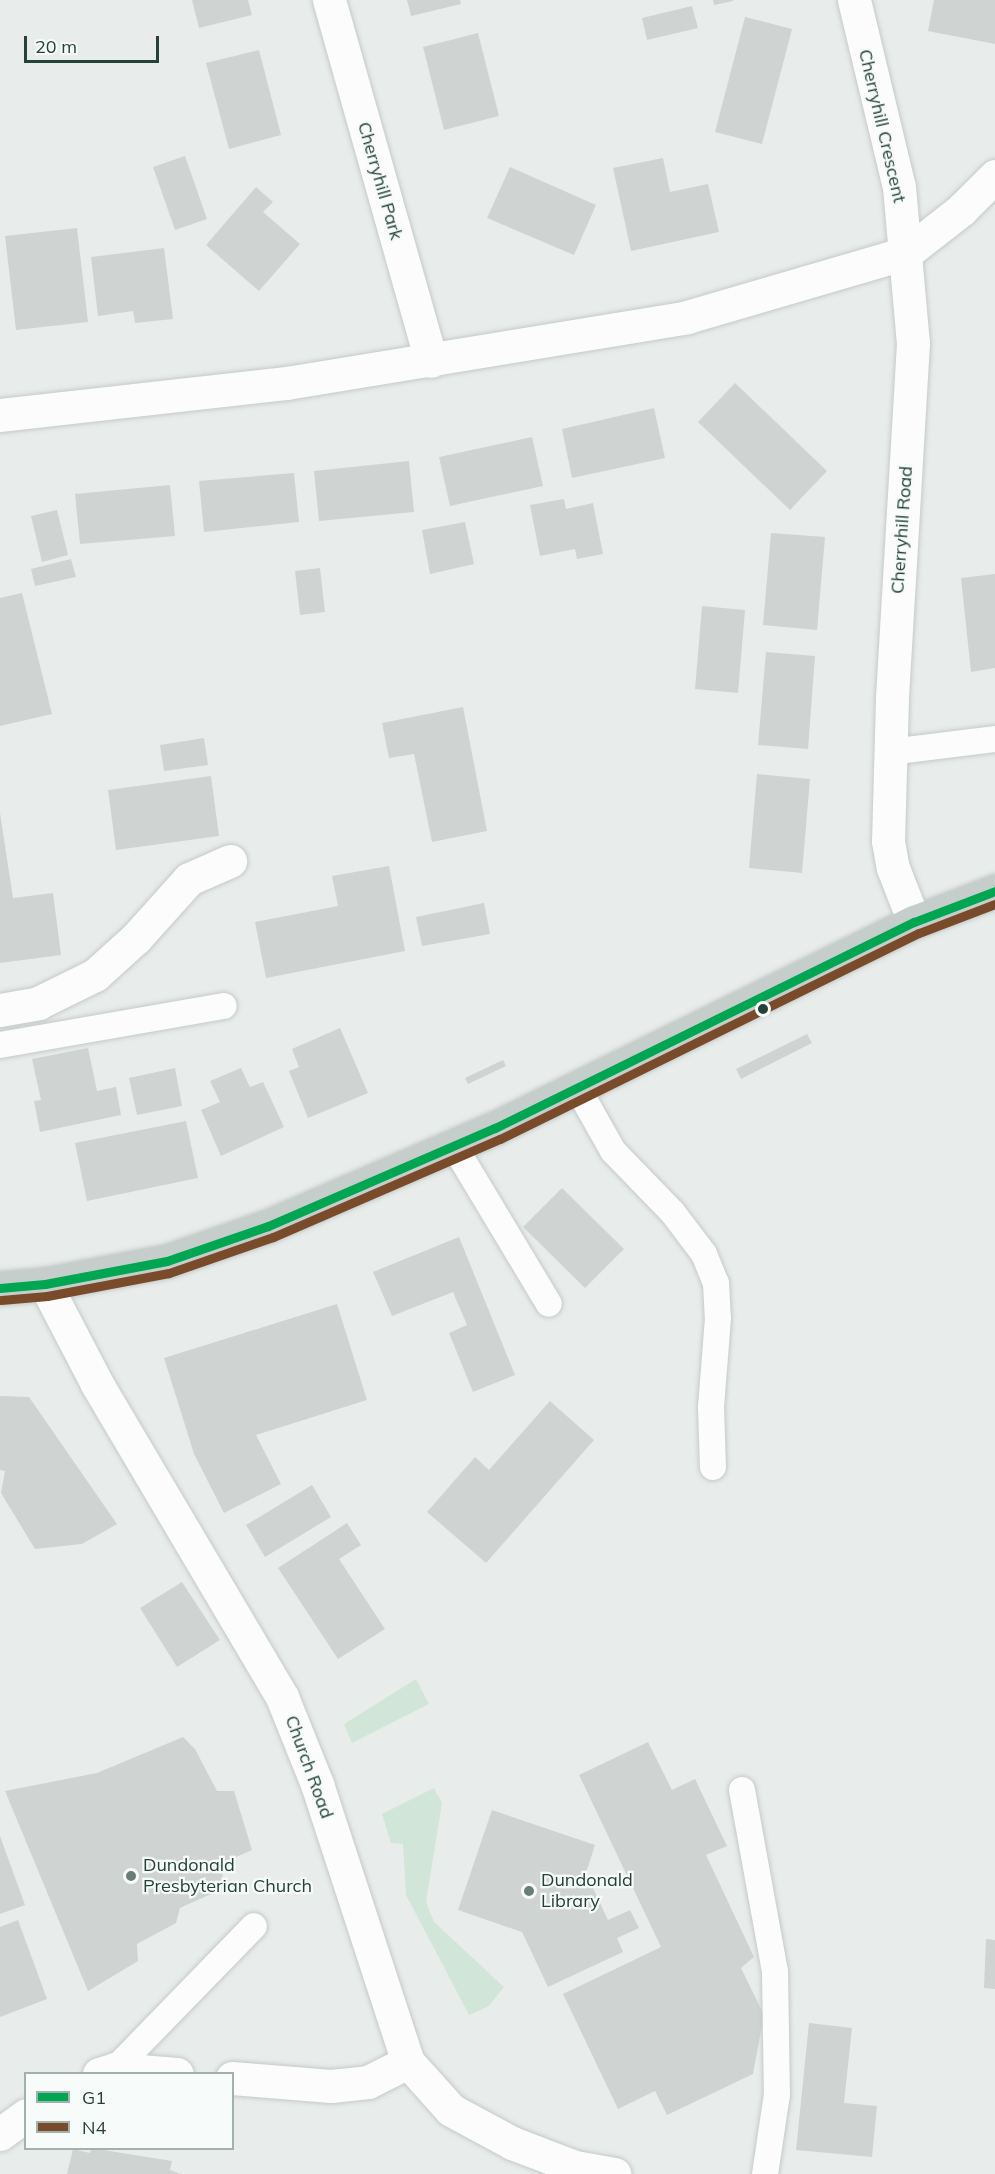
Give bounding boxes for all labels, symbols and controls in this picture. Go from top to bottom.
scale bar [27,24,162,62]
text: 20 m [35,35,77,58]
street label: Cherryhill Crescent [854,47,910,205]
street label: Cherryhill Park [353,119,407,243]
street label: Cherryhill Road [887,465,917,595]
unlabelled marker [757,1003,769,1015]
street label: Church Road [280,1713,338,1821]
place label: Dundonald Presbyterian Church [143,1855,312,1898]
marker: Dundonald Presbyterian Church [124,1869,138,1883]
place label: Dundonald Library [541,1870,633,1912]
marker: Dundonald Library [522,1884,536,1898]
legend [24,2072,234,2150]
text: G1 [82,2086,106,2109]
text: N4 [82,2116,106,2139]

